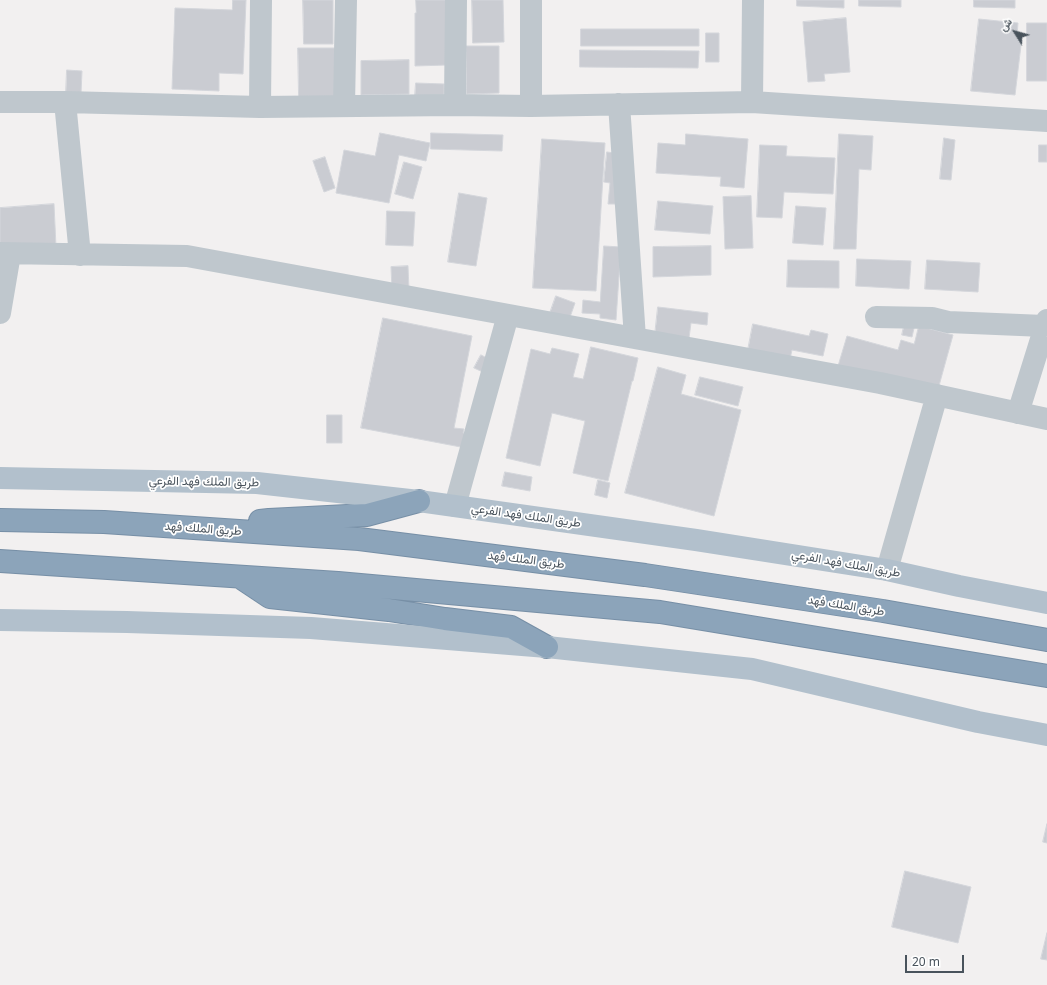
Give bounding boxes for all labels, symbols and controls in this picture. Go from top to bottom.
north arrow [995,12,1035,52]
text: ش [995,15,1015,34]
street label: طريق الملك فهد الفرعي [149,474,259,490]
street label: طريق الملك فهد الفرعي [470,501,582,531]
street label: طريق الملك فهد [164,519,242,539]
street label: طريق الملك فهد الفرعي [790,547,902,581]
street label: طريق الملك فهد [487,548,565,572]
street label: طريق الملك فهد [807,593,885,619]
scale bar [907,947,966,973]
text: 20 m [912,953,940,970]

